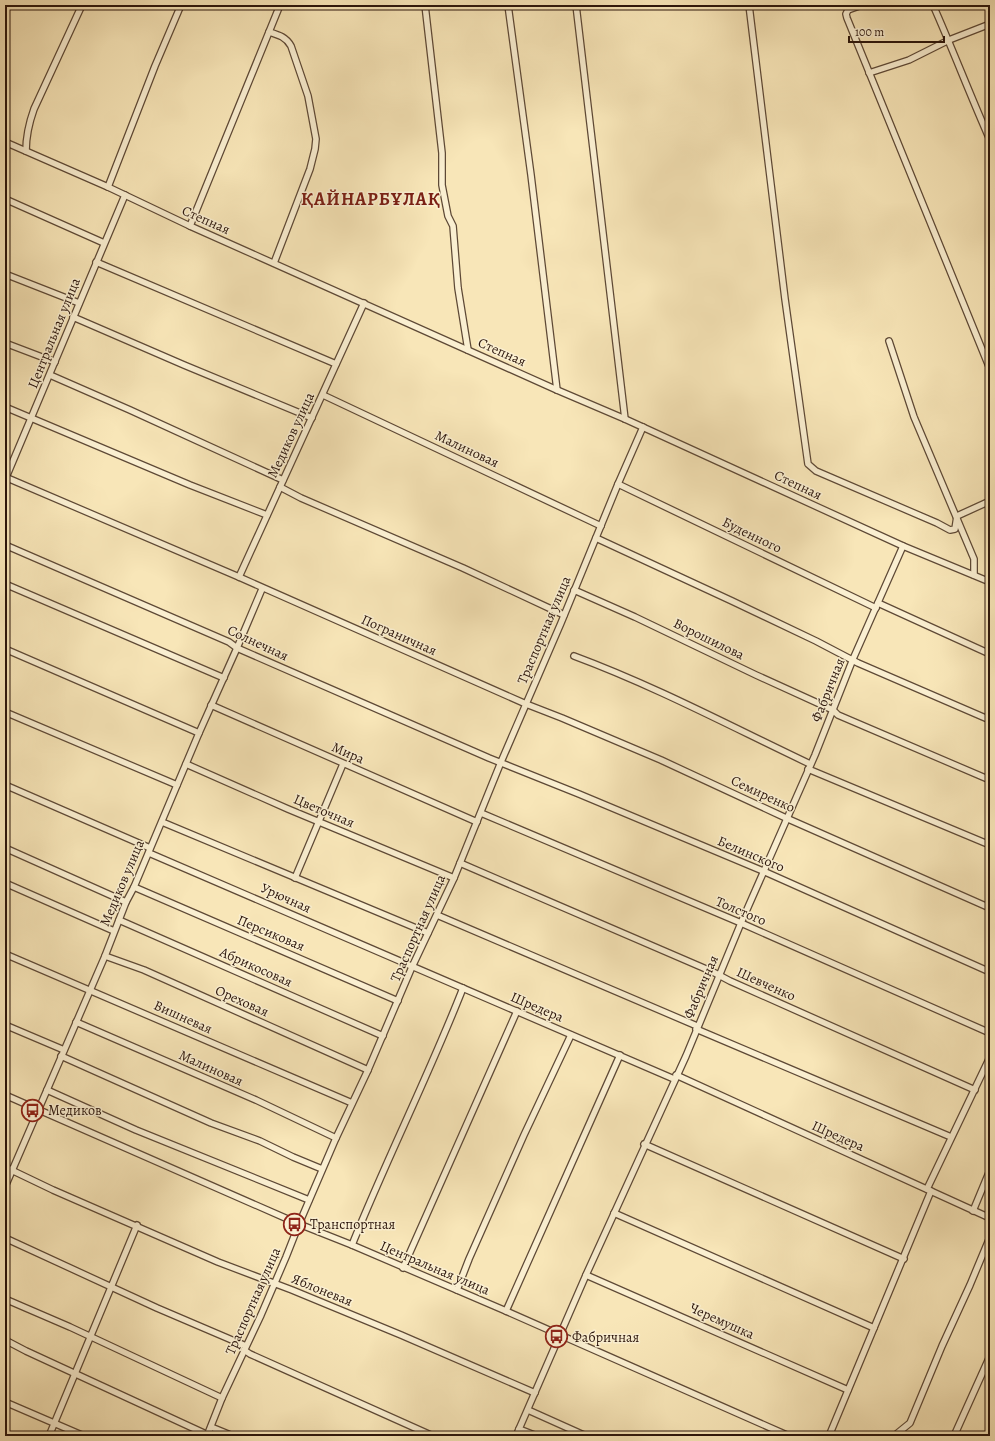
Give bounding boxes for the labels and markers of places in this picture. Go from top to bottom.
bus stop icon: Медиков [20,1097,46,1123]
place label: Медиков [48,1101,102,1120]
bus stop icon: Транспортная [282,1211,308,1237]
place label: Транспортная [310,1215,395,1234]
bus stop icon: Фабричная [543,1324,569,1350]
place label: Фабричная [572,1328,640,1347]

